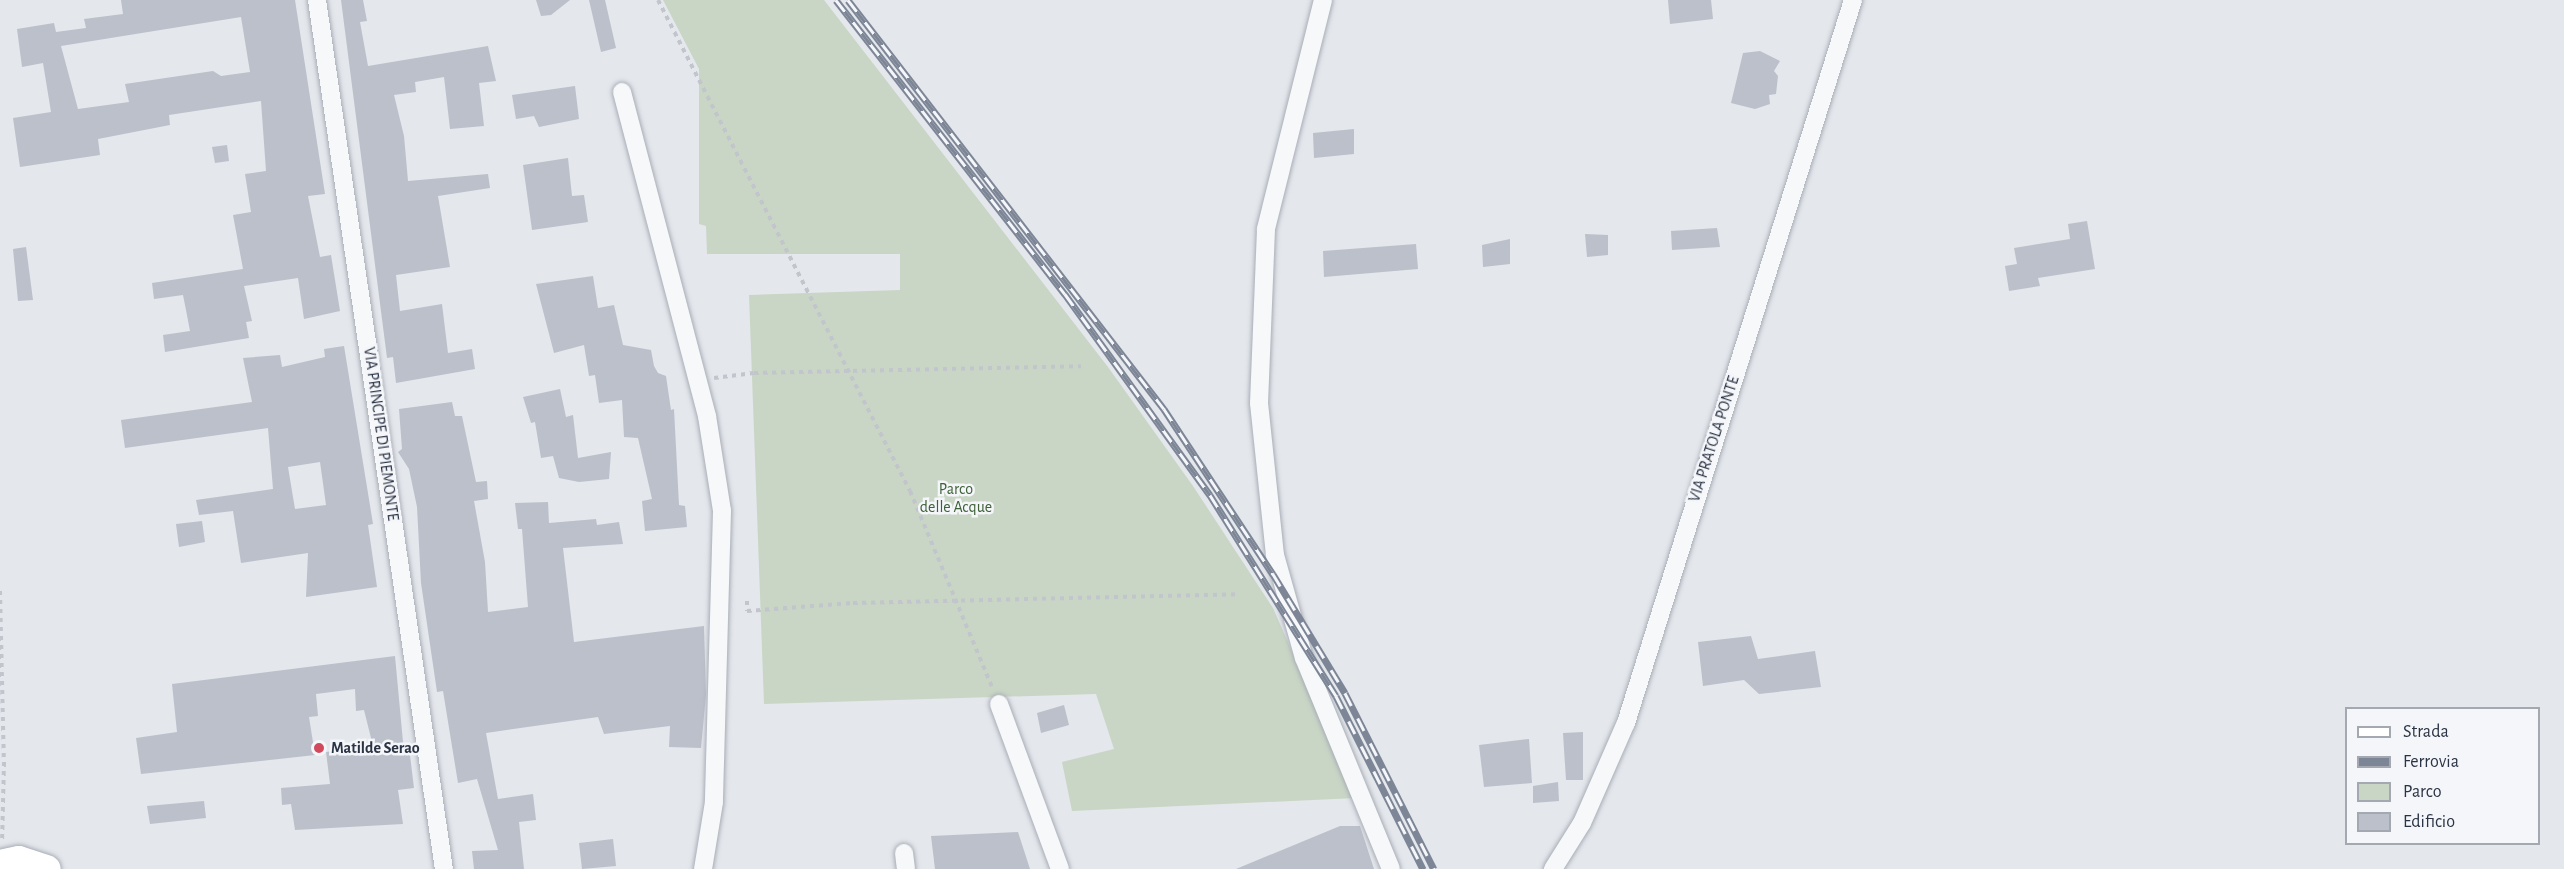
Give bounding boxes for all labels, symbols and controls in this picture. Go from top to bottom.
street label: VIA PRINCIPE DI PIEMONTE [359,346,403,522]
street label: VIA PRATOLA PONTE [1685,374,1743,504]
park label: Parco delle Acque [920,479,992,517]
legend [2345,707,2540,845]
text: Strada [2403,723,2449,741]
place label: Matilde Serao [331,738,420,758]
marker: Matilde Serao [312,741,326,755]
text: Ferrovia [2403,753,2459,771]
text: Parco [2403,783,2442,801]
text: Edificio [2403,813,2455,831]

